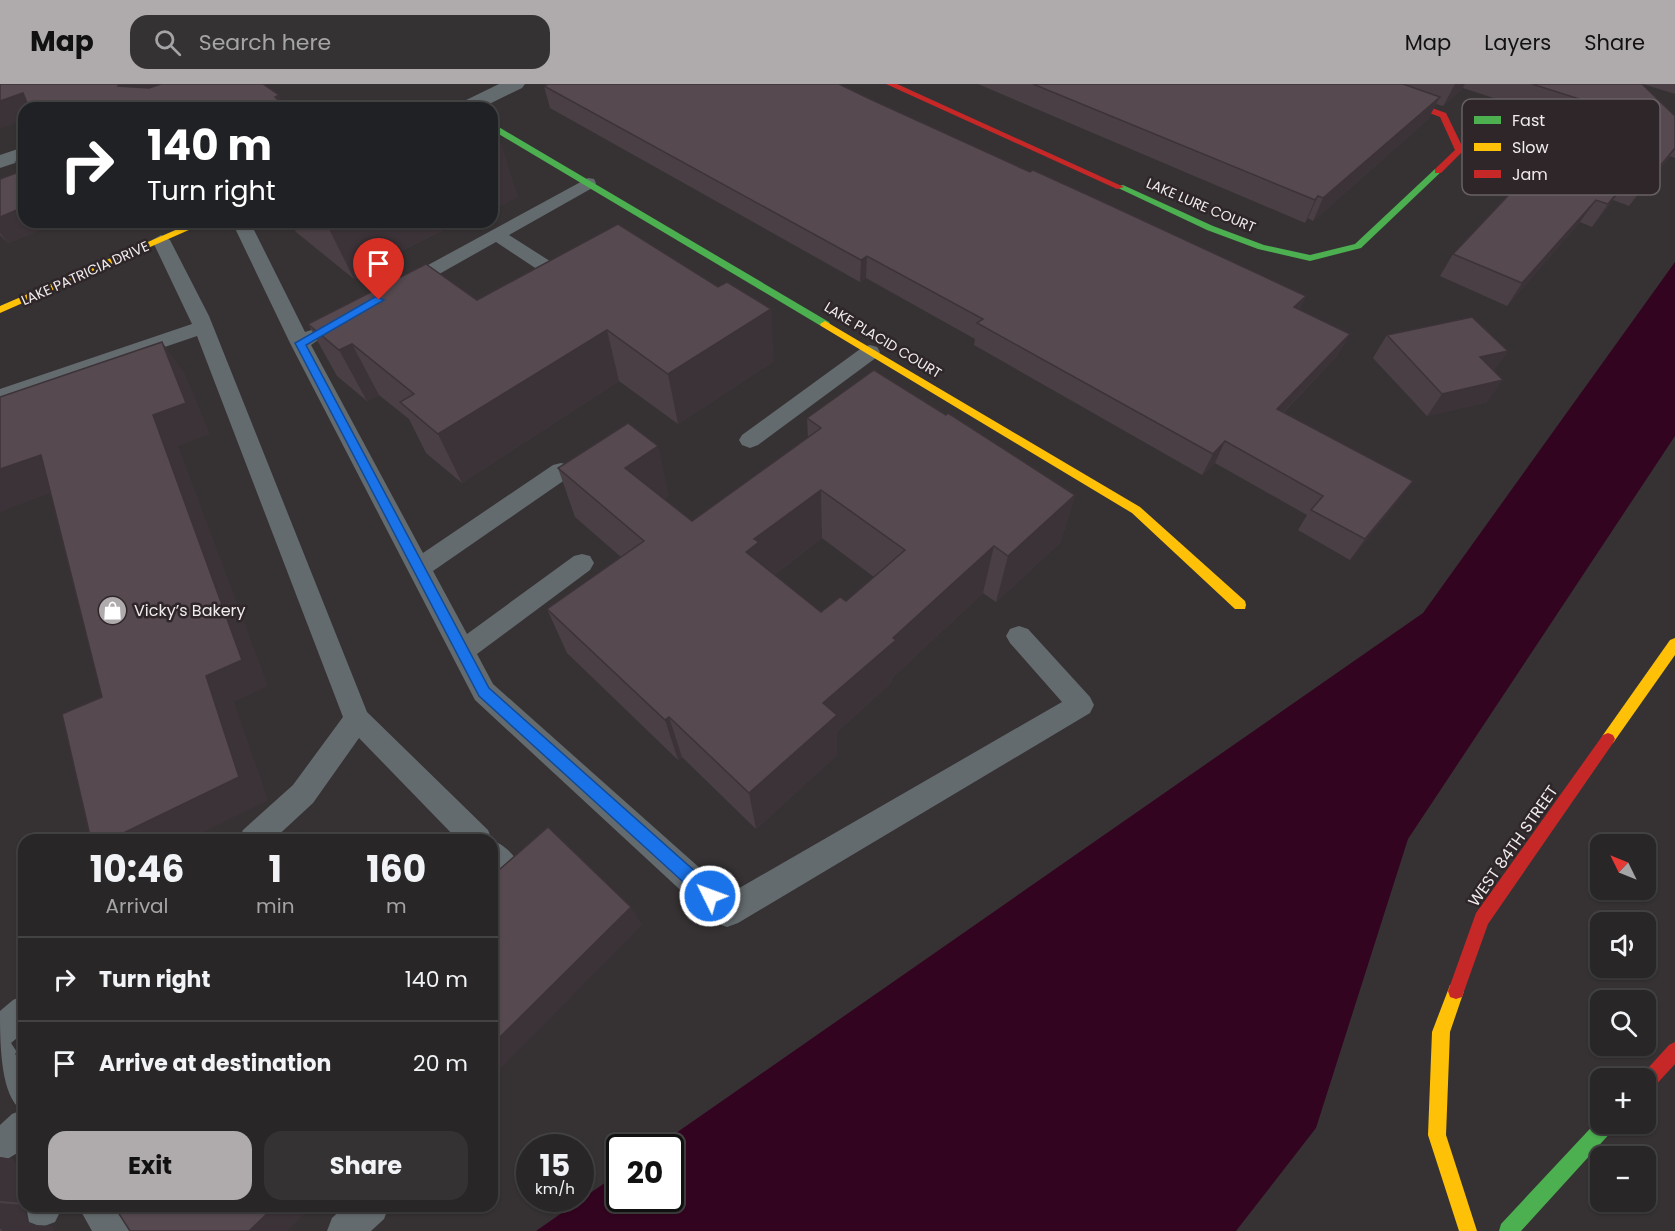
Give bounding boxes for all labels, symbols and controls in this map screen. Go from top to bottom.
search box [130,15,550,69]
text: Map [30,22,94,61]
icon: search [151,26,184,59]
text: Search here [199,27,331,58]
text: Map [1405,28,1451,57]
text: Layers [1484,28,1551,57]
text: Share [1584,28,1645,57]
legend [1462,99,1660,195]
text: Fast [1512,109,1545,132]
text: 140 m [147,116,272,175]
icon: right [48,126,126,204]
text: Slow [1512,136,1549,159]
text: Jam [1512,163,1548,186]
text: Turn right [147,172,276,209]
street label: LAKE LURE COURT [1143,173,1259,237]
street label: LAKE PATRICIA DRIVE [18,236,152,310]
pin [353,238,404,300]
icon: arrive [362,247,395,280]
street label: LAKE PLACID COURT [821,297,946,383]
shop icon: Vicky’s Bakery [97,594,129,626]
place label: Vicky’s Bakery [134,599,246,622]
street label: WEST 84TH STREET [1463,780,1564,911]
north arrow [1590,834,1656,900]
map controls [1590,834,1656,1212]
text: 10:46 [90,844,184,895]
text: 1 [269,844,282,895]
text: 160 [366,844,426,895]
position arrow [678,864,742,928]
text: Arrival [106,892,169,920]
text: min [256,892,294,920]
text: m [386,892,407,920]
button: sound [1590,912,1656,978]
icon: right [48,963,81,996]
text: Turn right [99,964,210,995]
text: 140 m [405,964,468,995]
button: search [1590,990,1656,1056]
icon: arrive [48,1047,81,1080]
text: Arrive at destination [99,1048,331,1079]
text: 20 m [413,1048,468,1079]
button: + [1590,1068,1656,1134]
button: Exit [48,1131,252,1200]
button: Share [264,1131,468,1200]
speed limit sign: 20 [606,1134,684,1212]
text: 15 [540,1144,570,1187]
button: − [1590,1146,1656,1212]
text: km/h [535,1178,575,1199]

